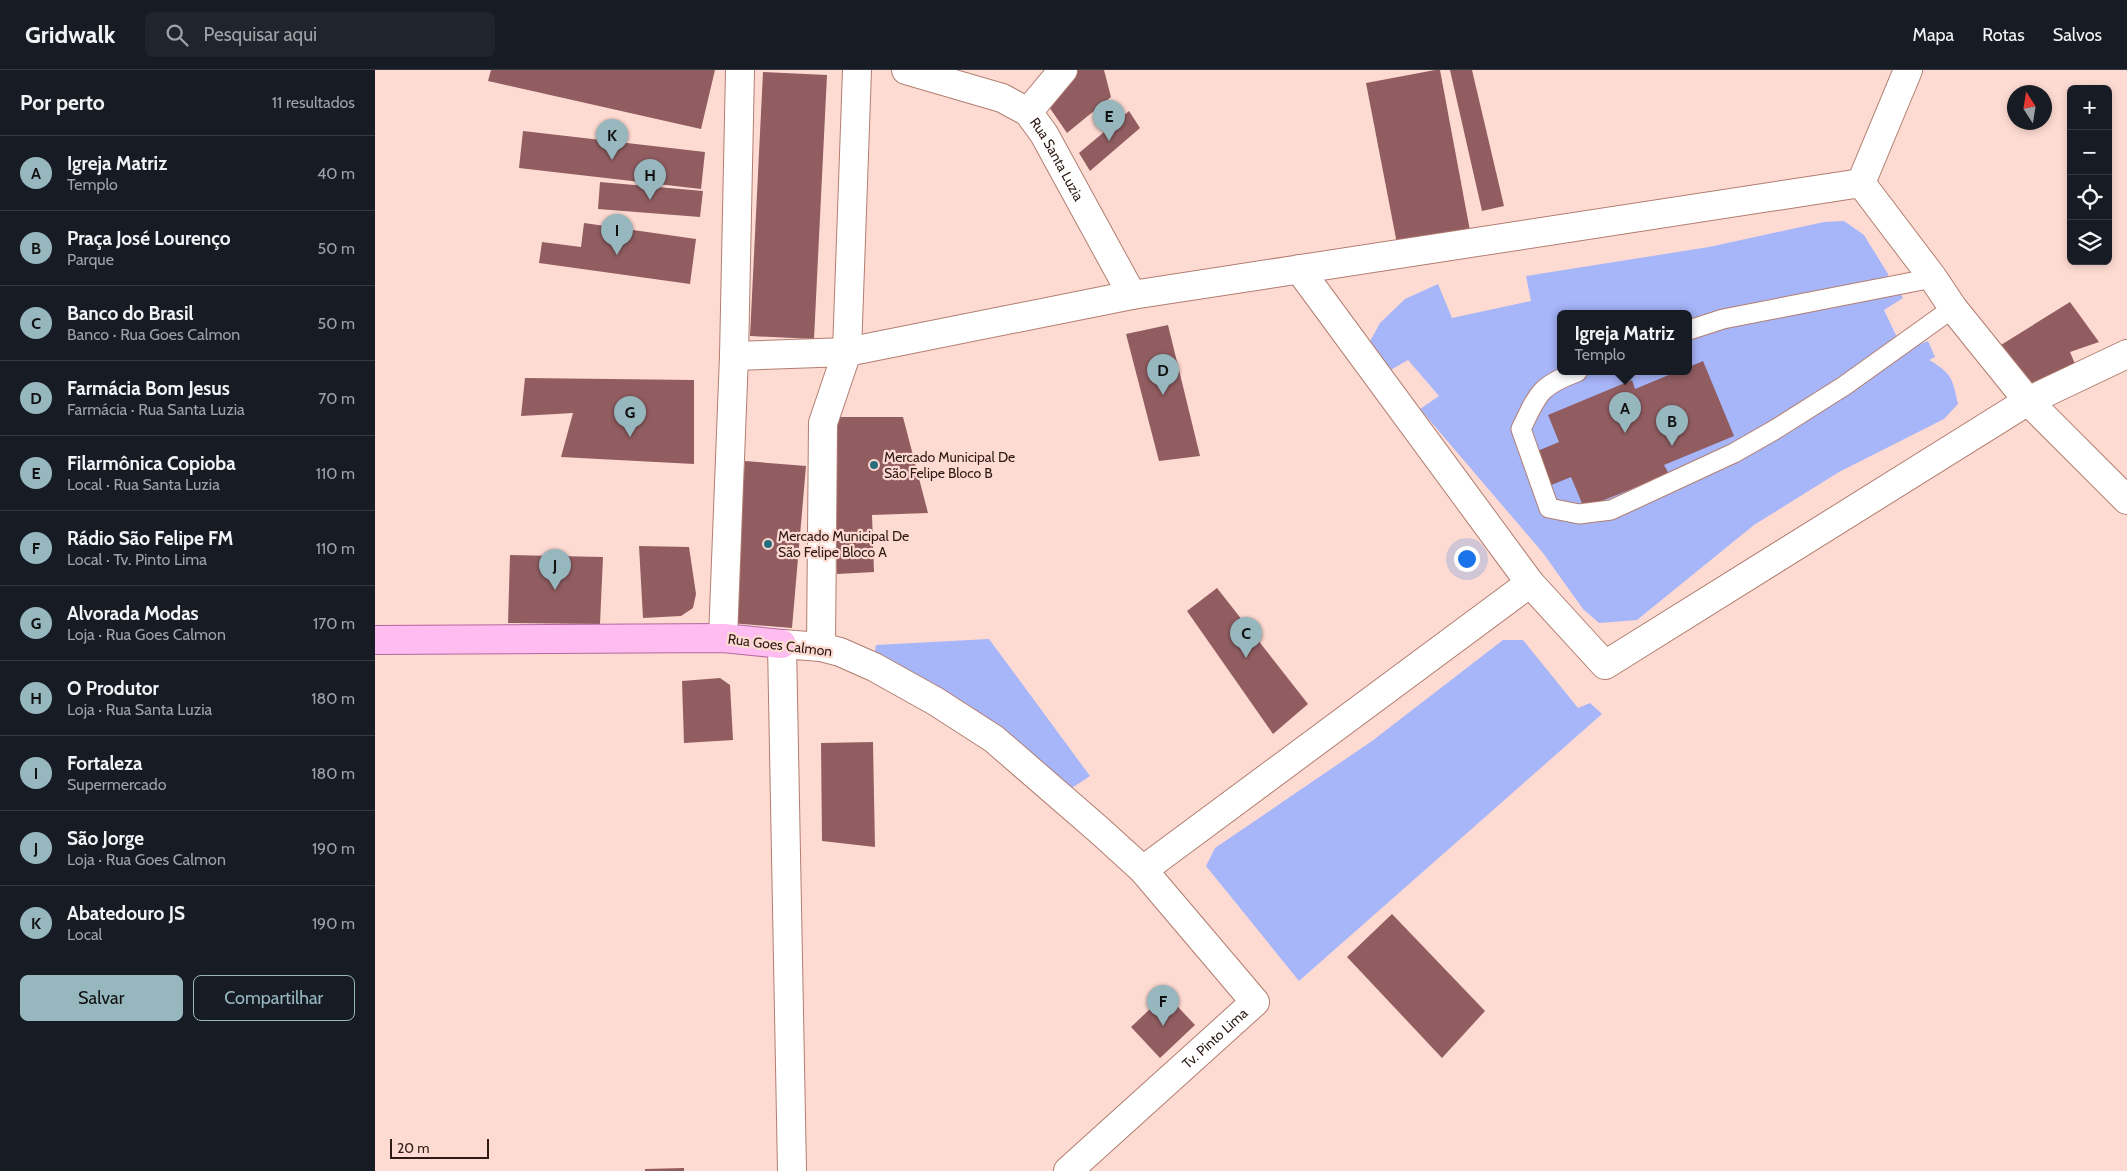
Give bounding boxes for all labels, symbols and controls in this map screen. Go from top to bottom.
search box [145,12,495,57]
text: Gridwalk [25,20,115,49]
icon: search [163,21,191,49]
text: Pesquisar aqui [203,23,317,46]
text: Mapa [1912,24,1954,46]
text: Rotas [1982,24,2025,46]
text: Salvos [2053,24,2102,46]
north arrow [2007,85,2052,130]
map controls [2067,85,2112,265]
button: + [2067,85,2112,130]
text: Por perto [20,90,105,115]
text: 11 resultados [272,93,355,112]
pin: E [1093,100,1125,141]
street label: Rua Santa Luzia [1026,114,1088,204]
pin: K [596,119,628,160]
button: − [2067,130,2112,175]
text: Igreja Matriz [67,152,167,175]
pin: H [634,159,666,200]
text: A [31,164,41,183]
text: 40 m [317,164,355,183]
text: Templo [67,175,118,194]
button: locate [2067,175,2112,220]
pin: I [601,214,633,255]
button: layers [2067,220,2112,265]
text: Praça José Lourenço [67,227,231,250]
text: B [31,239,41,258]
text: 50 m [318,239,355,258]
text: Parque [67,250,114,269]
text: Banco do Brasil [67,302,193,325]
popup [1557,310,1692,375]
text: C [31,314,41,333]
text: 50 m [318,314,355,333]
text: Igreja Matriz [1574,322,1675,345]
text: Banco · Rua Goes Calmon [67,325,240,344]
text: Templo [1574,345,1625,364]
pin: D [1147,354,1179,395]
text: Farmácia Bom Jesus [67,377,230,400]
text: D [30,389,42,408]
text: 70 m [318,389,355,408]
pin: A [1609,392,1641,433]
pin: G [614,396,646,437]
text: Farmácia · Rua Santa Luzia [67,400,245,419]
pin: B [1656,405,1688,446]
place label: Mercado Municipal De São Felipe Bloco B [884,448,1015,482]
text: Filarmônica Copioba [67,452,236,475]
marker: Mercado Municipal De São Felipe Bloco B [868,459,880,471]
text: E [31,464,41,483]
text: 110 m [316,464,355,483]
text: Local · Rua Santa Luzia [67,475,220,494]
text: Rádio São Felipe FM [67,527,233,550]
place label: Mercado Municipal De São Felipe Bloco A [778,527,909,561]
marker: Mercado Municipal De São Felipe Bloco A [762,538,774,550]
text: F [32,539,40,558]
text: 110 m [316,539,355,558]
your location [1454,546,1480,572]
pin: J [539,549,571,590]
text: Local · Tv. Pinto Lima [67,550,207,569]
text: Alvorada Modas [67,602,199,625]
text: G [31,614,41,633]
text: 170 m [313,614,355,633]
pin: C [1230,617,1262,658]
text: Loja · Rua Goes Calmon [67,625,226,644]
street label: Rua Goes Calmon [727,630,833,660]
text: O Produtor [67,677,159,700]
text: H [30,689,42,708]
text: 180 m [311,689,355,708]
text: Loja · Rua Santa Luzia [67,700,212,719]
text: Fortaleza [67,752,143,775]
text: I [34,764,38,783]
text: 180 m [311,764,355,783]
text: Supermercado [67,775,167,794]
text: São Jorge [67,827,144,850]
text: J [34,839,38,858]
text: 190 m [312,839,355,858]
text: Loja · Rua Goes Calmon [67,850,226,869]
text: Abatedouro JS [67,902,185,925]
text: K [31,914,41,933]
text: 190 m [312,914,355,933]
text: Local [67,925,102,944]
button: Salvar [20,975,183,1021]
button: Compartilhar [193,975,355,1021]
pin: F [1147,985,1179,1026]
street label: Tv. Pinto Lima [1178,1004,1252,1072]
scale bar [390,1136,489,1159]
text: 20 m [397,1139,430,1157]

